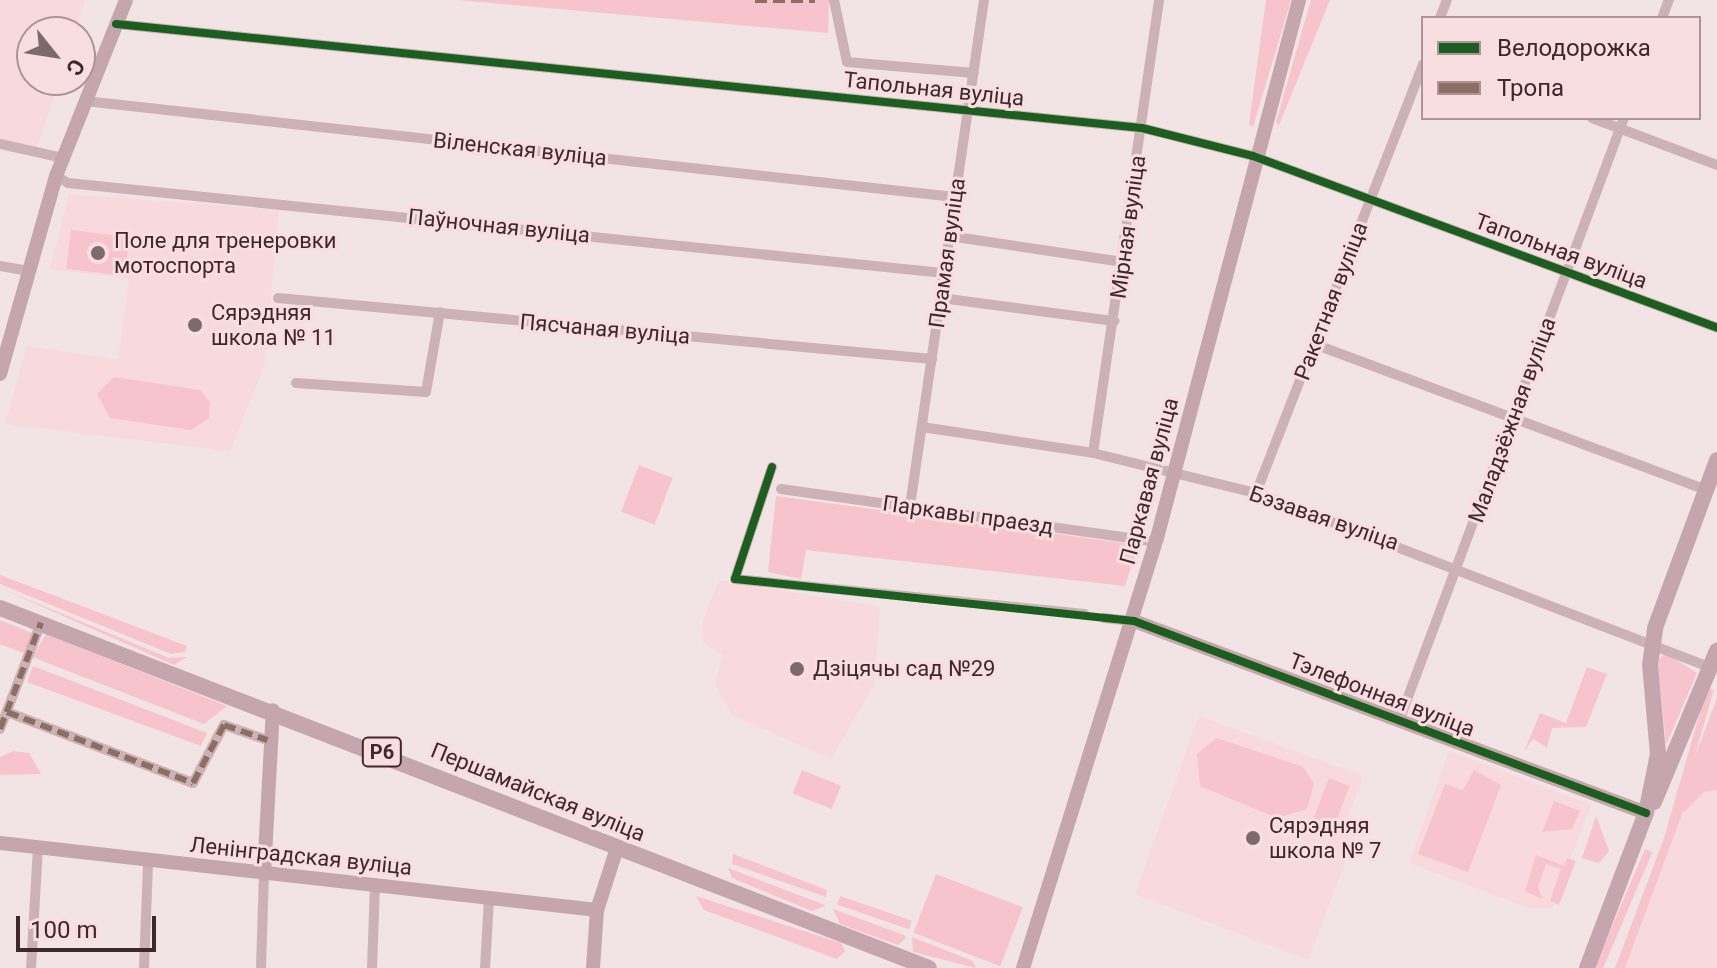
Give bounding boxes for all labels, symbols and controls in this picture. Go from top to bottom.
north arrow [16,16,96,96]
legend [1421,16,1701,120]
text: Велодорожка [1497,34,1651,62]
text: С [61,55,90,80]
street label: Тапольная вуліца [842,66,1026,112]
text: Тропа [1497,74,1564,102]
street label: Віленская вуліца [432,127,608,171]
street label: Мірная вуліца [1105,154,1151,300]
street label: Прамая вуліца [923,176,971,330]
street label: Паўночная вуліца [407,203,591,249]
street label: Тапольная вуліца [1471,208,1651,294]
street label: Ракетная вуліца [1289,218,1373,384]
place label: Поле для тренеровки мотоспорта [114,227,336,278]
marker: Поле для тренеровки мотоспорта [89,244,107,262]
place label: Сярэдняя школа № 11 [211,299,336,350]
street label: Пясчаная вуліца [519,308,691,350]
street label: Маладзёжная вуліца [1463,314,1561,526]
marker: Сярэдняя школа № 11 [186,316,204,334]
street label: Паркавая вуліца [1114,395,1184,567]
street label: Бэзавая вуліца [1246,480,1402,556]
street label: Паркавы праезд [881,490,1055,540]
street label: Тэлефонная вуліца [1285,647,1479,743]
place label: Дзіцячы сад №29 [813,656,995,682]
marker: Дзіцячы сад №29 [788,660,806,678]
road number: Р6 [360,736,404,768]
street label: Першамайская вуліца [427,737,649,847]
place label: Сярэдняя школа № 7 [1269,812,1381,864]
marker: Сярэдняя школа № 7 [1244,829,1262,847]
street label: Ленінградская вуліца [189,831,413,881]
scale bar [20,900,160,950]
text: 100 m [30,916,97,944]

